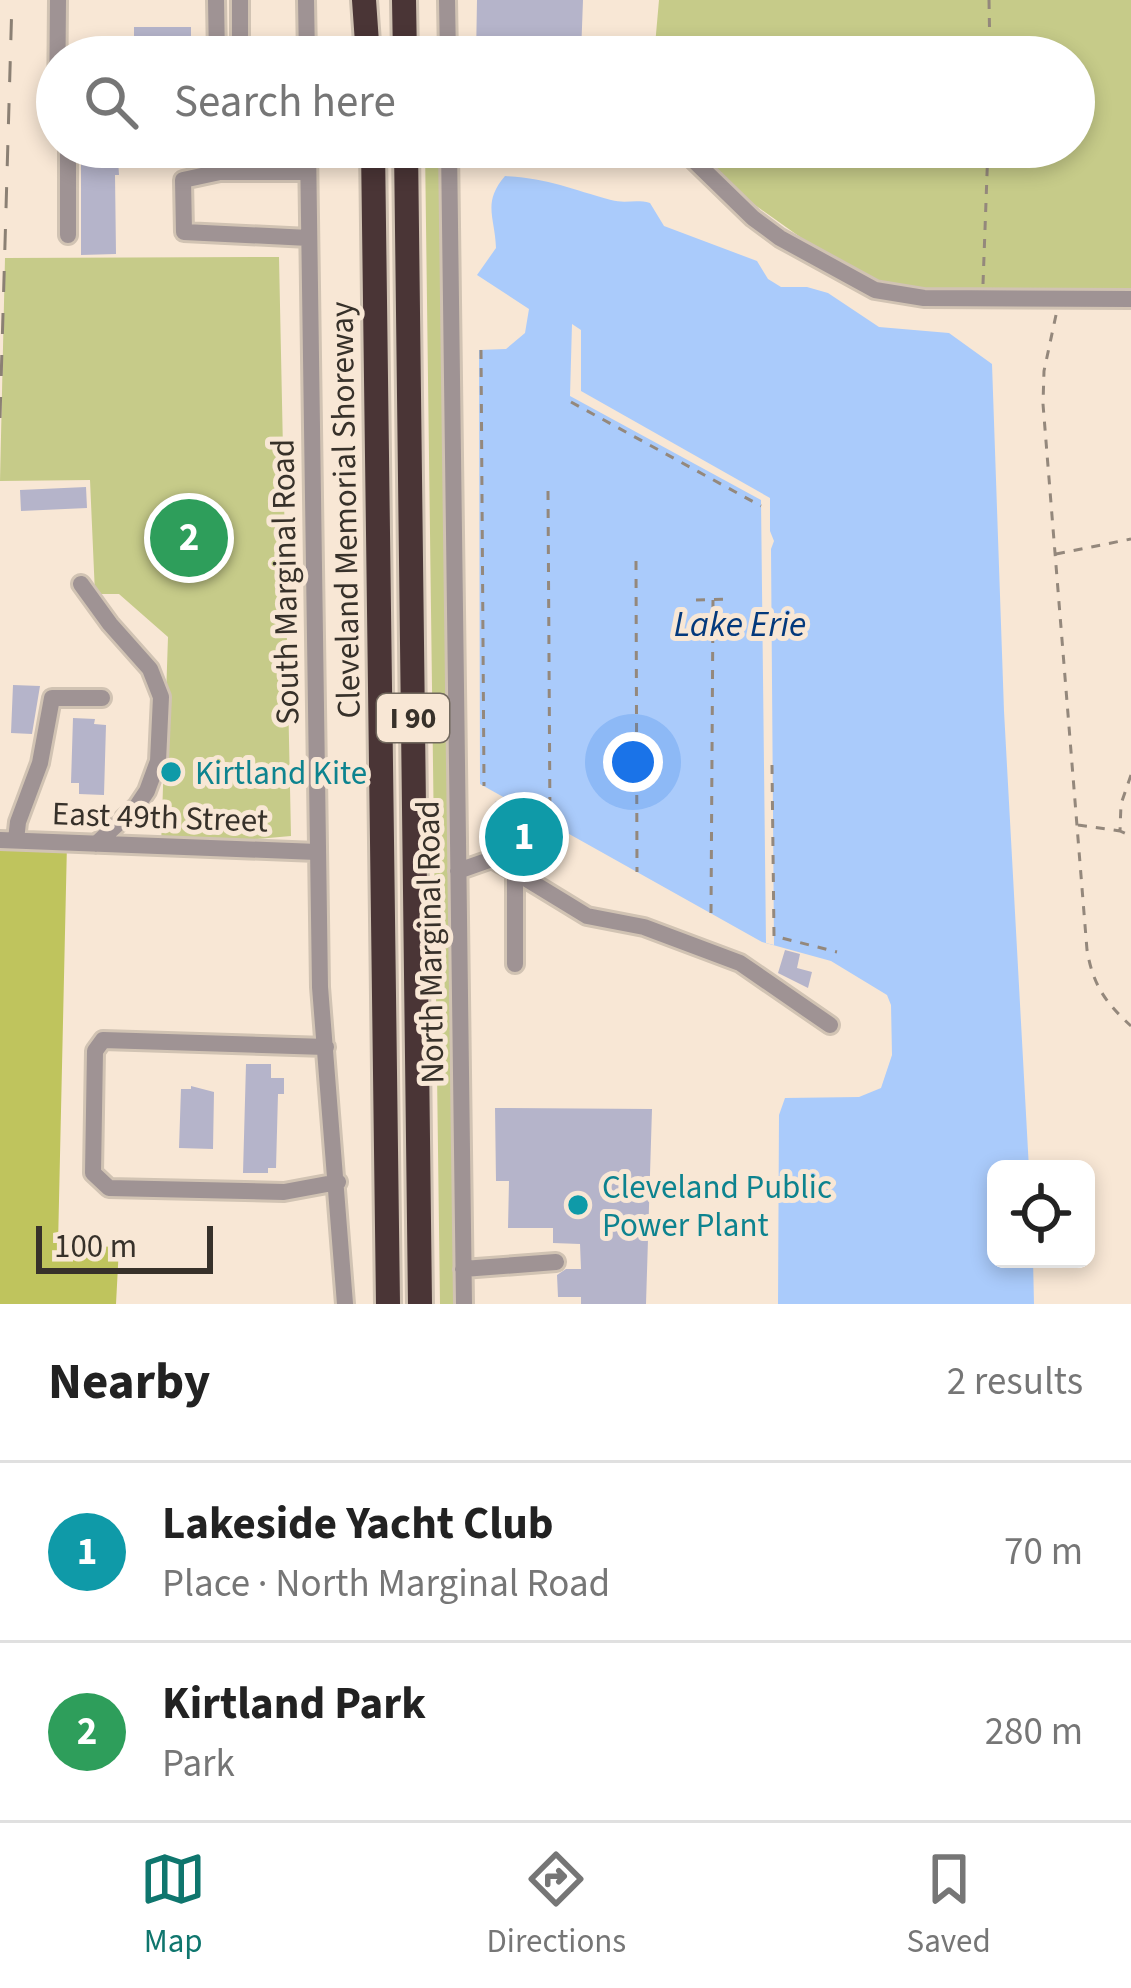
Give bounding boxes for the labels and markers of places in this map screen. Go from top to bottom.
pin: 2 [150,493,228,583]
place label: Kirtland Kite [195,750,367,797]
marker: Kirtland Kite [158,759,184,785]
pin: 1 [485,792,563,882]
place label: Cleveland Public Power Plant [602,1164,832,1249]
marker: Cleveland Public Power Plant [565,1192,591,1218]

